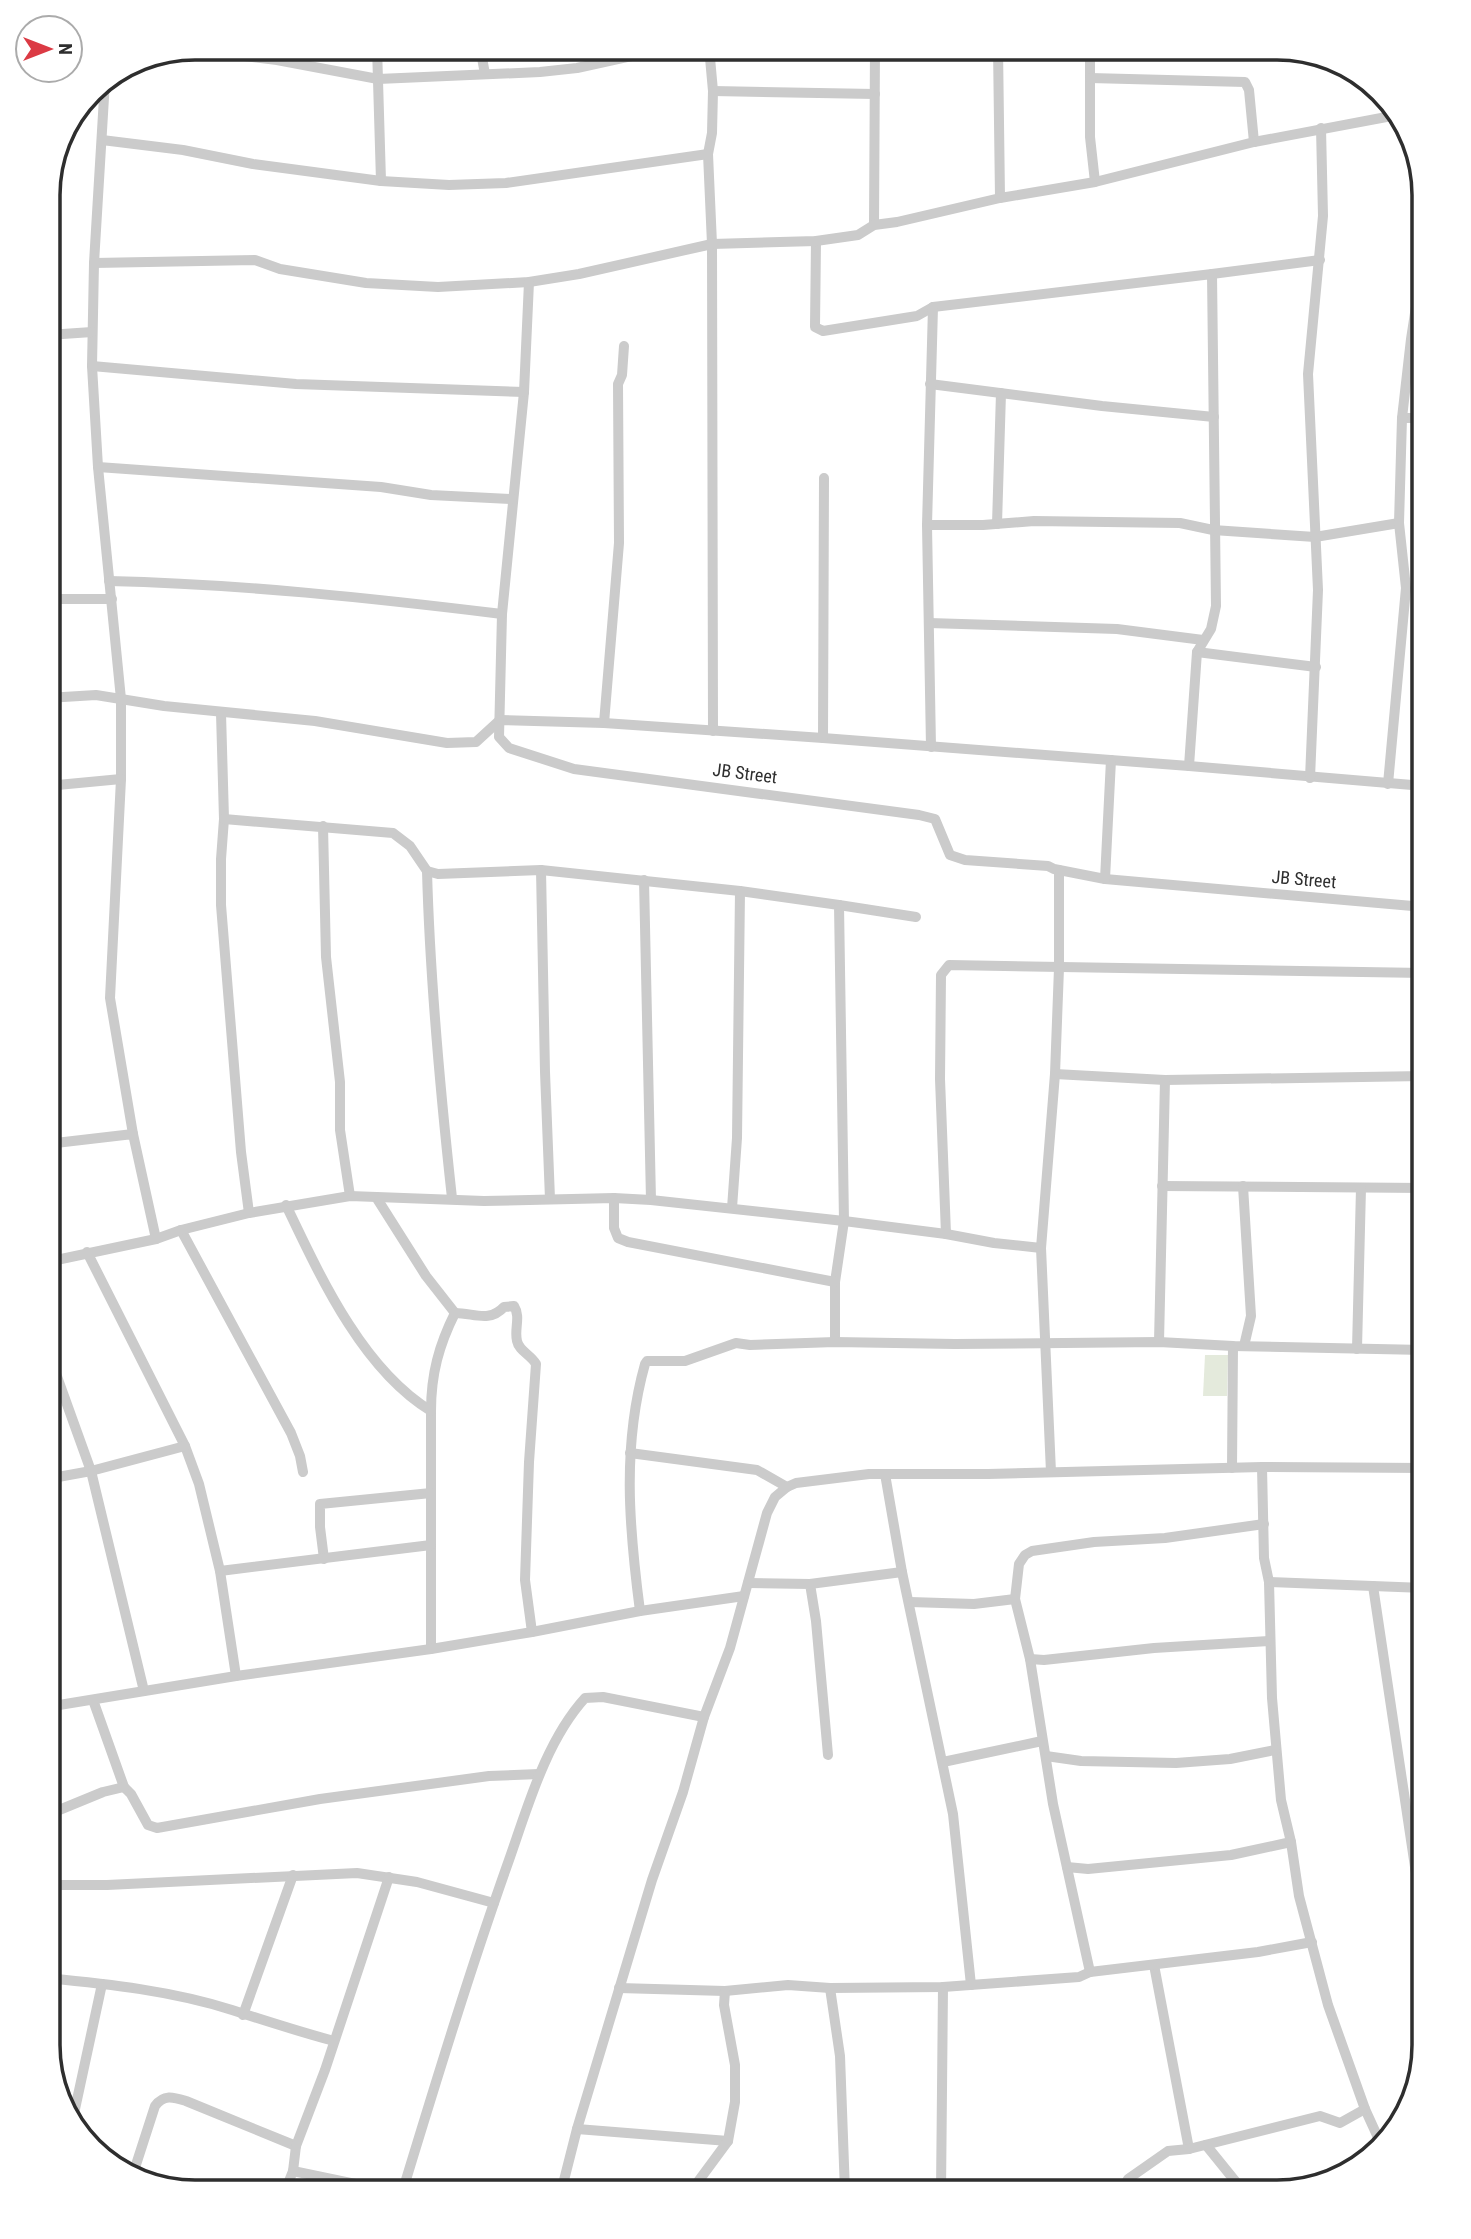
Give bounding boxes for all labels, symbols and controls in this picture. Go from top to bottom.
north arrow [14,14,84,84]
text: N [54,43,77,55]
street label: JB Street [712,759,778,787]
street label: JB Street [1271,866,1337,892]

